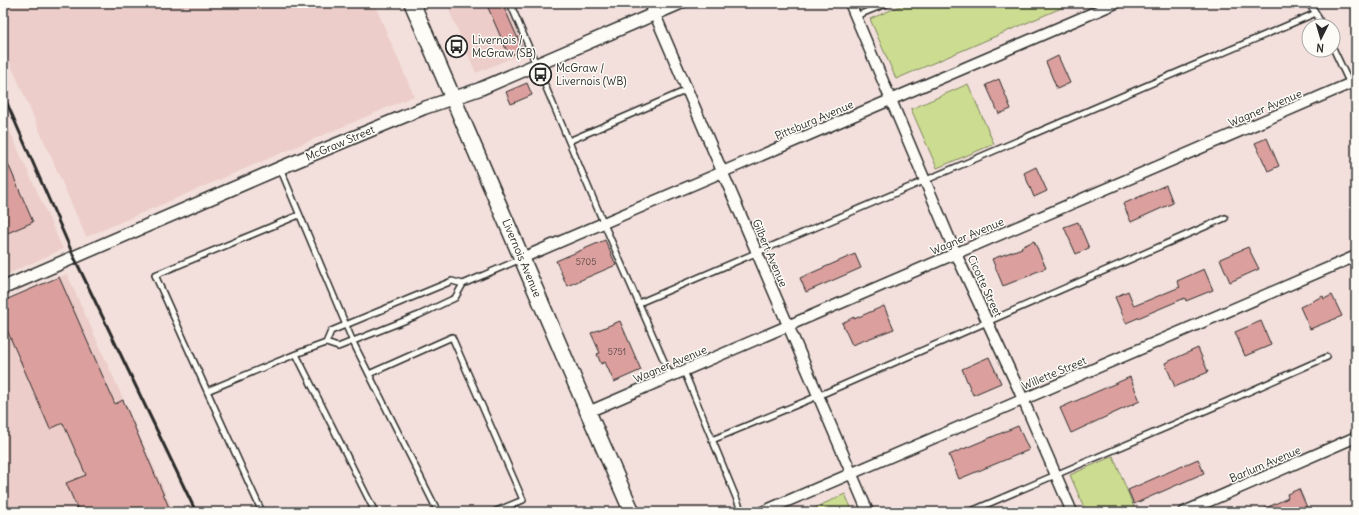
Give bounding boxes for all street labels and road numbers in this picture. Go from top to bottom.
street label: Wagner Avenue [1226,86,1304,130]
street label: Pittsburg Avenue [773,97,855,143]
street label: McGraw Street [303,122,377,164]
street label: Wagner Avenue [928,214,1006,258]
street label: Livernois Avenue [499,217,545,299]
street label: Gilbert Avenue [749,217,791,289]
street label: Cicotte Street [965,253,1006,319]
street label: Wagner Avenue [631,342,709,386]
street label: Willette Street [1020,353,1089,393]
street label: Barlum Avenue [1227,443,1303,485]

